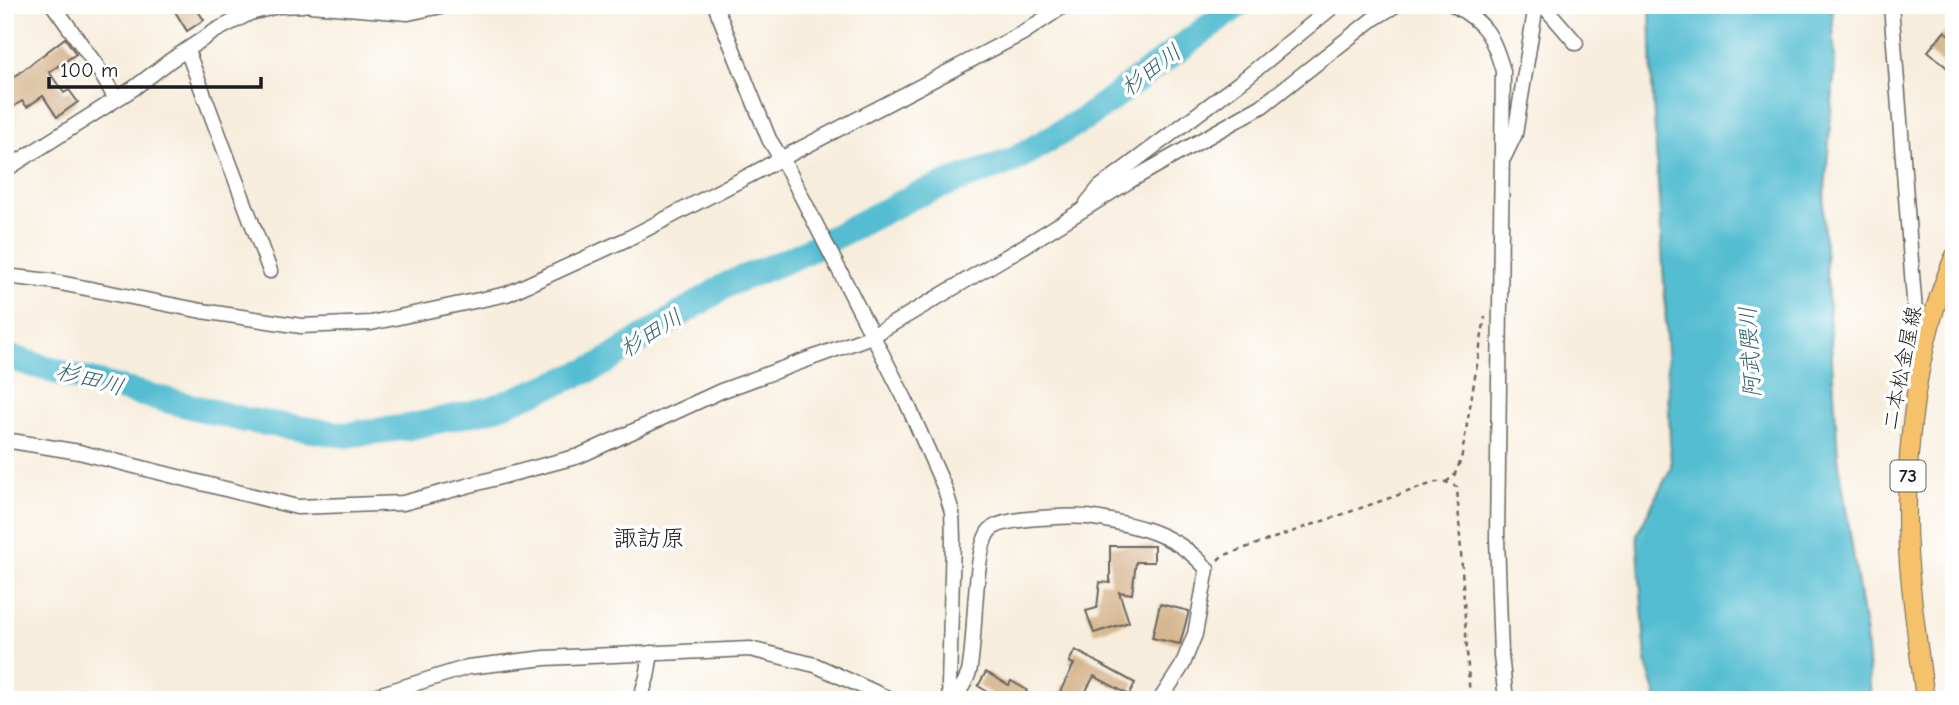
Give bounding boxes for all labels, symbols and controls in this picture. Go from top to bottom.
water label: 杉田川 [1115,38,1187,102]
scale bar [49,46,261,90]
text: 100 m [60,58,118,82]
water label: 杉田川 [615,303,687,363]
street label: 二本松金屋線 [1878,304,1926,432]
water label: 阿武隈川 [1734,305,1766,399]
water label: 杉田川 [53,357,127,401]
road number: 73 [1890,461,1926,491]
district label: 諏訪原 [613,524,685,552]

